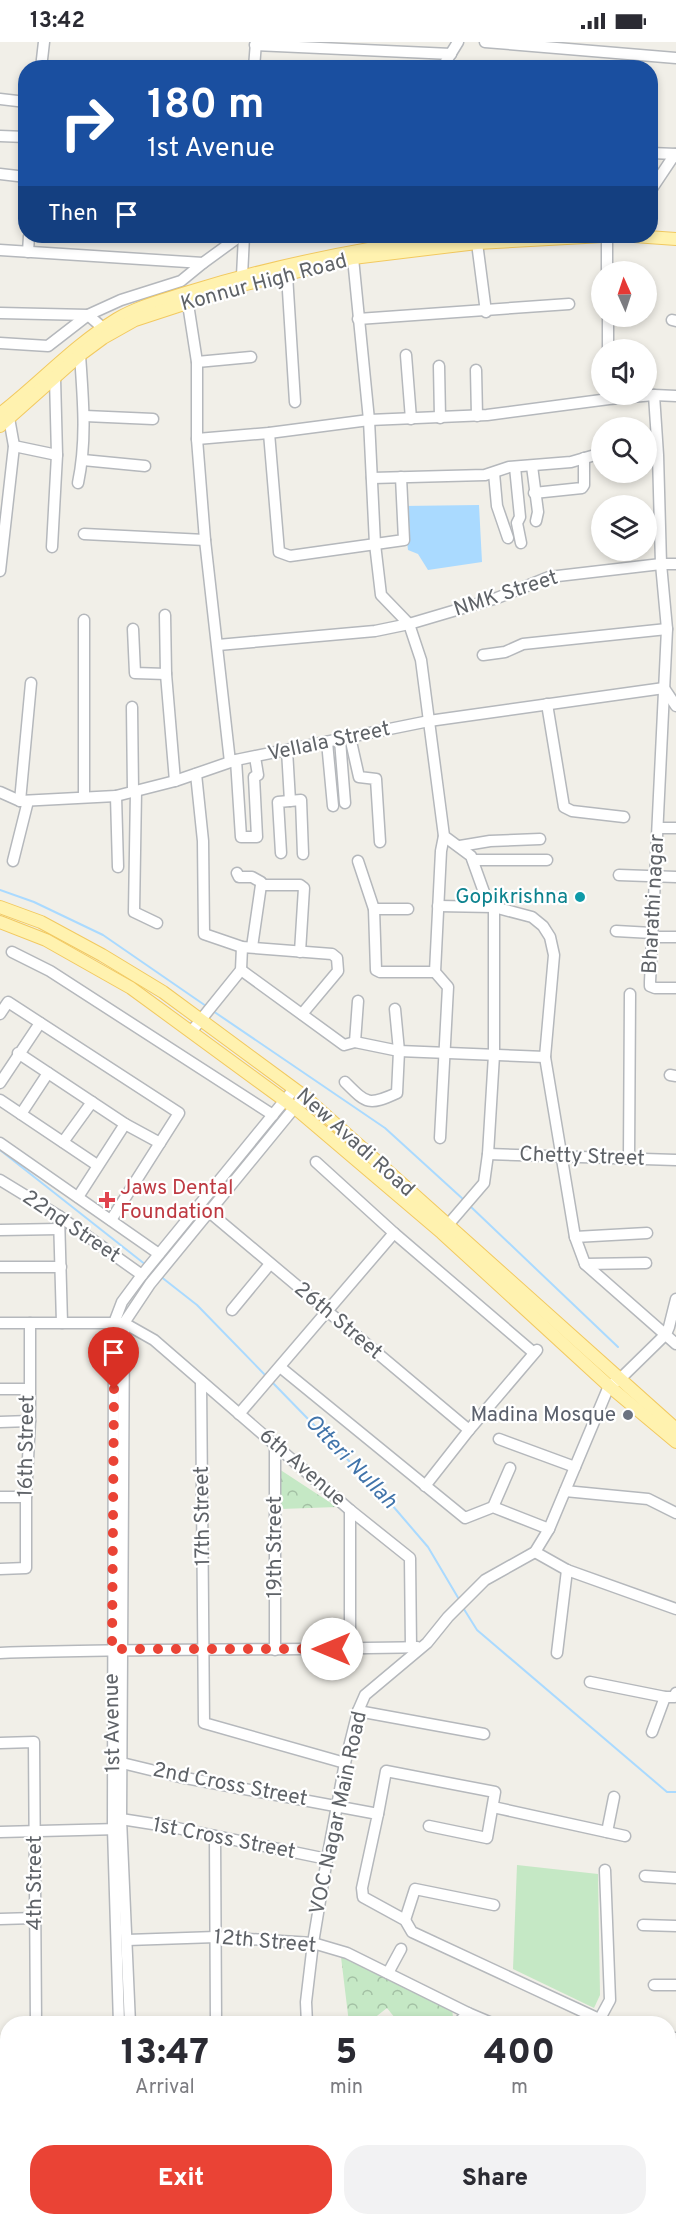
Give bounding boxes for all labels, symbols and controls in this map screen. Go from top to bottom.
text: 13:42 [30,8,85,35]
text: 180 m [147,80,264,133]
icon: right [48,84,126,162]
text: 1st Avenue [147,132,275,166]
icon: arrive [110,198,143,231]
text: Then [48,201,98,228]
street label: Konnur High Road [178,248,350,318]
north arrow [591,261,657,327]
map controls [591,261,657,561]
button: sound [591,339,657,405]
button: search [591,417,657,483]
button: layers [591,495,657,561]
street label: NMK Street [450,564,562,624]
street label: Vellala Street [265,716,393,768]
street label: Bharathi nagar [637,833,671,975]
place label: Gopikrishna [455,884,568,911]
marker: Gopikrishna [573,890,587,904]
street label: New Avadi Road [290,1083,420,1203]
street label: Chetty Street [519,1141,645,1173]
place label: Jaws Dental Foundation [120,1175,233,1226]
street label: 22nd Street [17,1184,125,1270]
marker: Jaws Dental Foundation [98,1191,116,1209]
street label: 26th Street [288,1276,388,1366]
pin [88,1327,139,1389]
icon: arrive [97,1336,130,1369]
street label: 16th Street [13,1395,41,1497]
place label: Madina Mosque [470,1402,616,1429]
marker: Madina Mosque [621,1408,635,1422]
water label: Otteri Nullah [298,1409,402,1515]
street label: 6th Avenue [253,1423,351,1513]
street label: 17th Street [189,1466,217,1566]
street label: 19th Street [262,1496,289,1598]
position arrow [300,1617,364,1681]
street label: 1st Avenue [99,1673,127,1773]
street label: VOC Nagar Main Road [304,1709,374,1917]
street label: 2nd Cross Street [150,1757,310,1813]
street label: 1st Cross Street [150,1812,298,1866]
street label: 4th Street [22,1835,49,1931]
street label: 12th Street [213,1924,317,1960]
text: 13:47 [121,2031,209,2077]
text: 5 [335,2031,357,2077]
text: 400 [484,2031,555,2077]
text: Arrival [135,2075,195,2101]
text: min [330,2075,363,2101]
text: m [511,2075,528,2101]
button: Exit [30,2145,332,2214]
button: Share [344,2145,646,2214]

